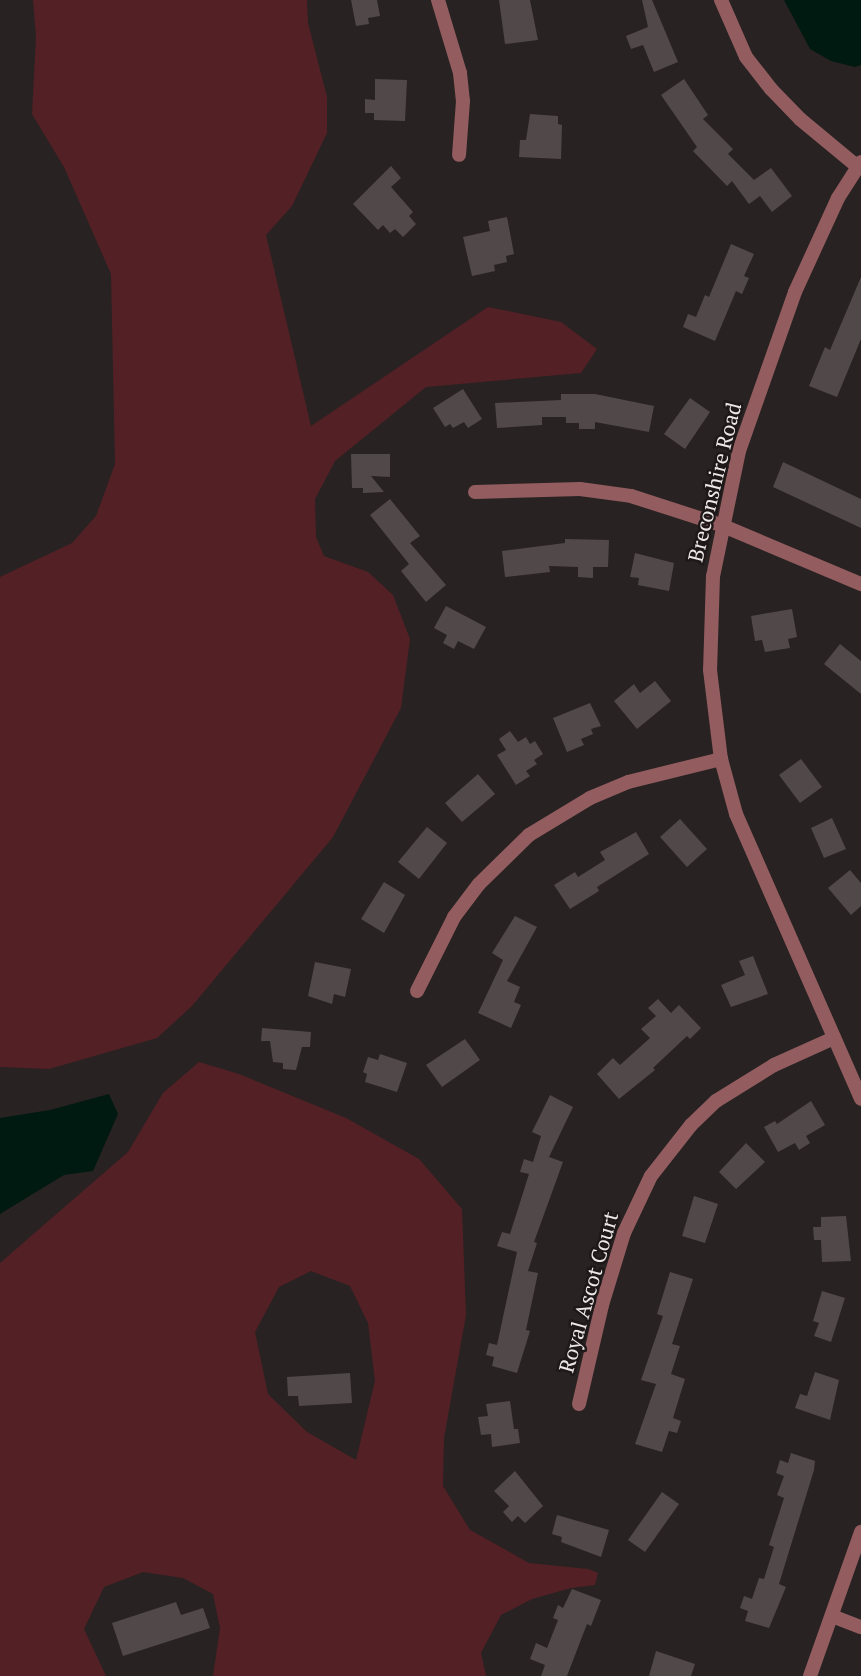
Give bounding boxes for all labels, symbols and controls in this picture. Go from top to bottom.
street label: Breconshire Road [682,400,746,564]
street label: Royal Ascot Court [553,1208,623,1376]

